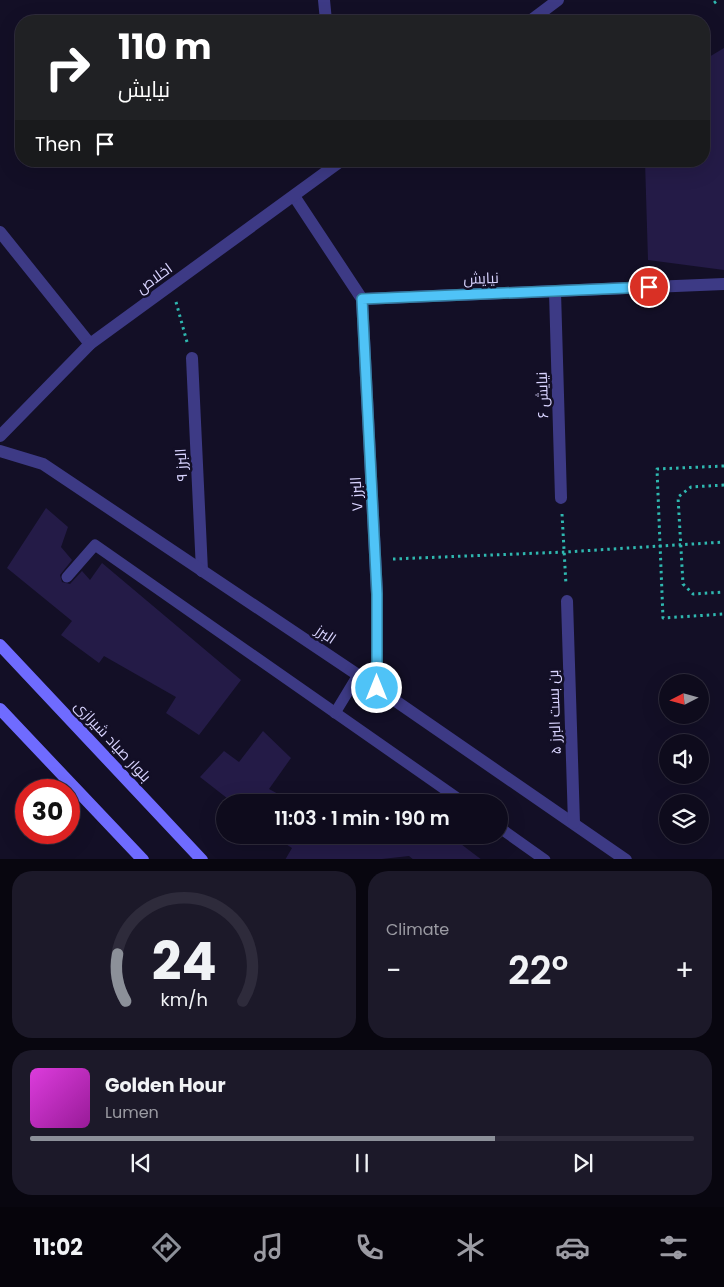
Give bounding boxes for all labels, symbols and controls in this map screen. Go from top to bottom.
text: 110 m [118,22,212,71]
icon: right [35,35,100,100]
text: نیایش [118,74,170,105]
icon: arrive [91,130,119,158]
text: Then [35,131,81,158]
street label: اخلاص [132,258,176,298]
pin [628,266,670,308]
street label: نیایش [463,267,499,289]
icon: arrive [635,273,663,301]
street label: نیایش ۶ [531,371,553,419]
street label: البرز ۹ [170,448,192,482]
street label: البرز ۷ [345,476,367,512]
street label: البرز [311,619,341,649]
position arrow [350,661,402,713]
street label: بن بست البرز ۵ [542,669,566,755]
north arrow [659,674,709,724]
map controls [659,674,709,844]
street label: بلوار صیاد شیرازی [70,696,156,786]
button: sound [659,734,709,784]
speed limit sign: 30 [15,779,80,844]
button: layers [659,794,709,844]
text: 11:03 · 1 min · 190 m [274,805,450,832]
text: Climate [386,918,449,941]
text: 24 [152,925,216,998]
text: 22° [508,944,568,997]
text: − [386,951,401,990]
text: + [675,951,694,990]
text: km/h [160,987,208,1012]
text: Golden Hour [105,1072,226,1099]
text: Lumen [105,1101,159,1124]
icon: previous [127,1149,155,1177]
icon: pause [348,1149,376,1177]
icon: next [569,1149,597,1177]
icon: directions [149,1230,184,1265]
icon: music [251,1230,286,1265]
icon: phone [352,1230,387,1265]
icon: climate [453,1230,488,1265]
icon: car [555,1230,590,1265]
icon: filters [656,1230,691,1265]
text: 11:02 [33,1232,83,1263]

